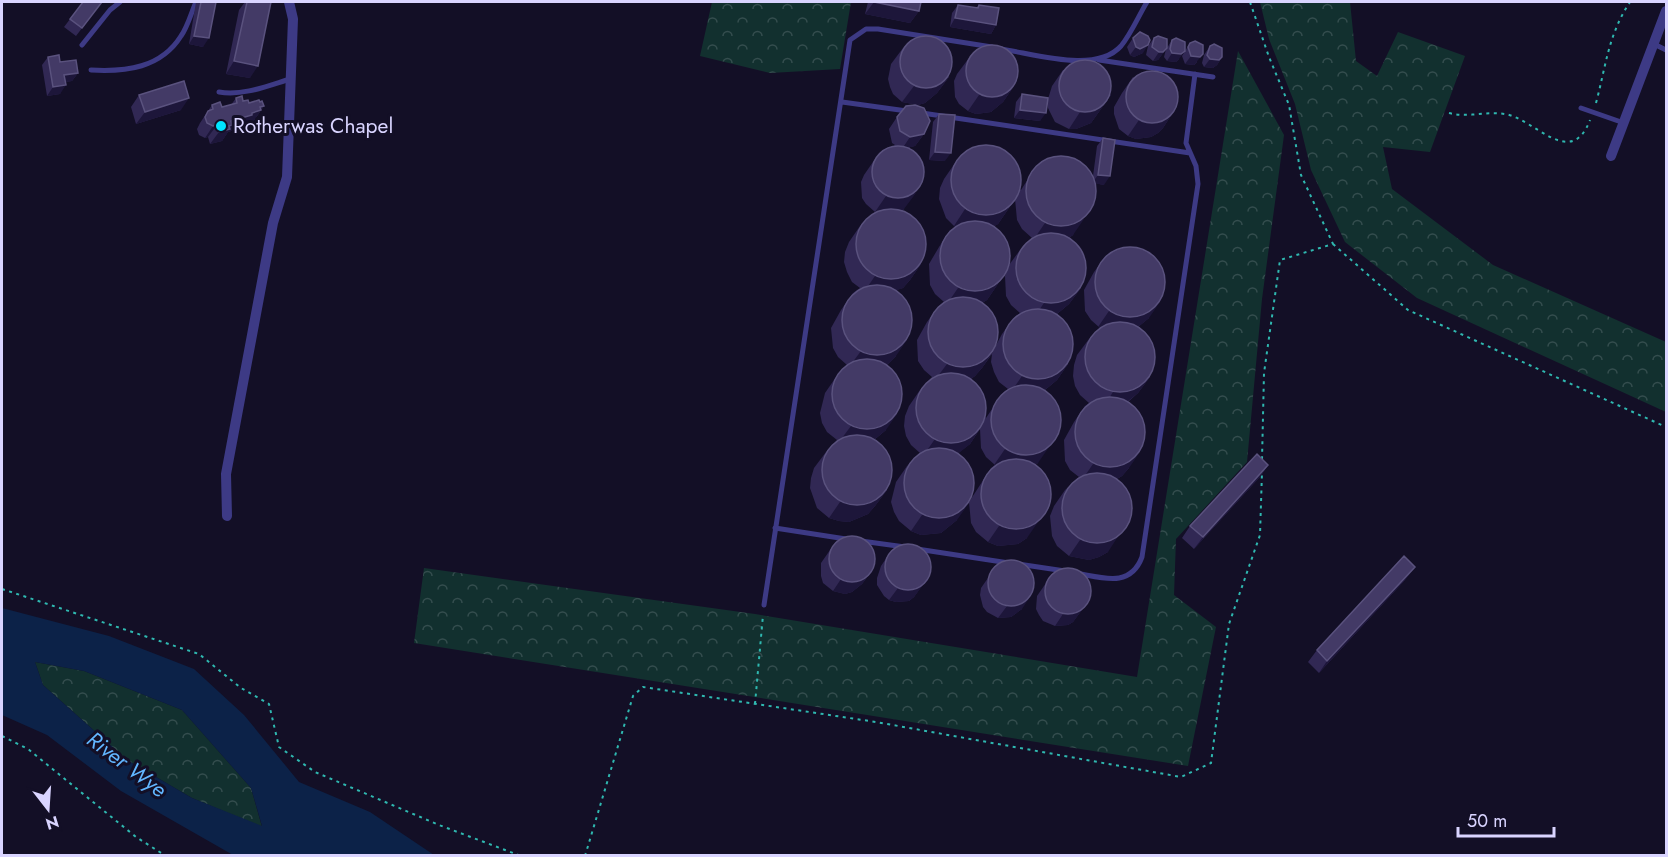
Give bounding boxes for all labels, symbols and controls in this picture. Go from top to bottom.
place label: Rotherwas Chapel [233,111,393,141]
marker: Rotherwas Chapel [214,119,228,133]
water label: River Wye [80,723,174,805]
north arrow [18,779,78,839]
scale bar [1458,800,1554,838]
text: 50 m [1467,808,1507,834]
text: N [43,810,62,836]

